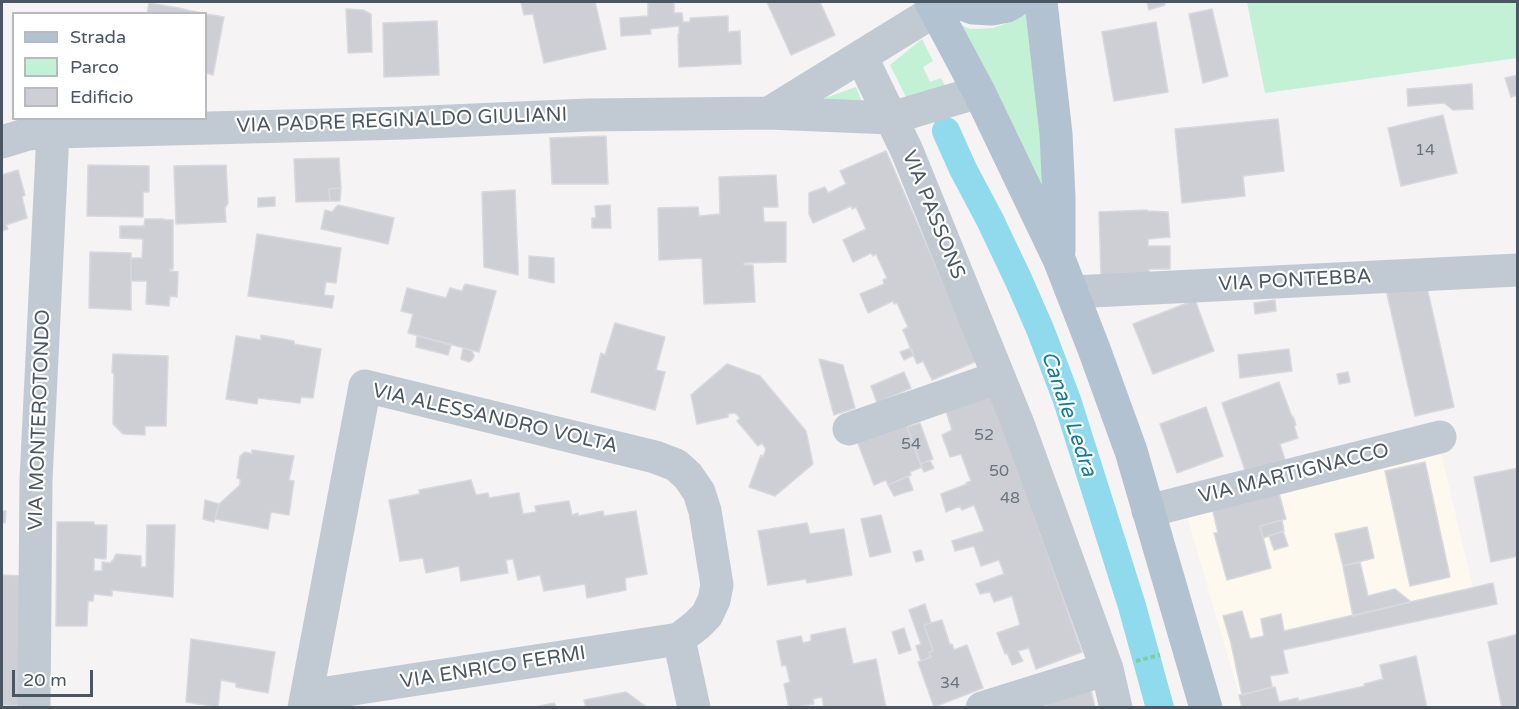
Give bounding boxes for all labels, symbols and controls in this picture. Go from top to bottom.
legend [12,12,207,120]
text: Strada [70,26,126,48]
text: Parco [70,56,119,78]
text: Edificio [70,86,134,108]
street label: VIA PADRE REGINALDO GIULIANI [236,103,568,139]
house number: 14 [1415,141,1435,161]
street label: VIA PASSONS [896,147,970,283]
street label: VIA PONTEBBA [1218,265,1372,297]
street label: VIA MONTEROTONDO [24,309,56,531]
water label: Canale Ledra [1035,348,1101,480]
street label: VIA ALESSANDRO VOLTA [370,379,620,459]
house number: 52 [974,426,994,446]
house number: 54 [901,435,921,455]
street label: VIA MARTIGNACCO [1196,439,1392,509]
house number: 50 [989,462,1009,482]
house number: 48 [1000,489,1020,509]
street label: VIA ENRICO FERMI [398,641,588,695]
scale bar [15,658,96,696]
text: 20 m [23,669,67,691]
house number: 34 [940,674,960,694]

